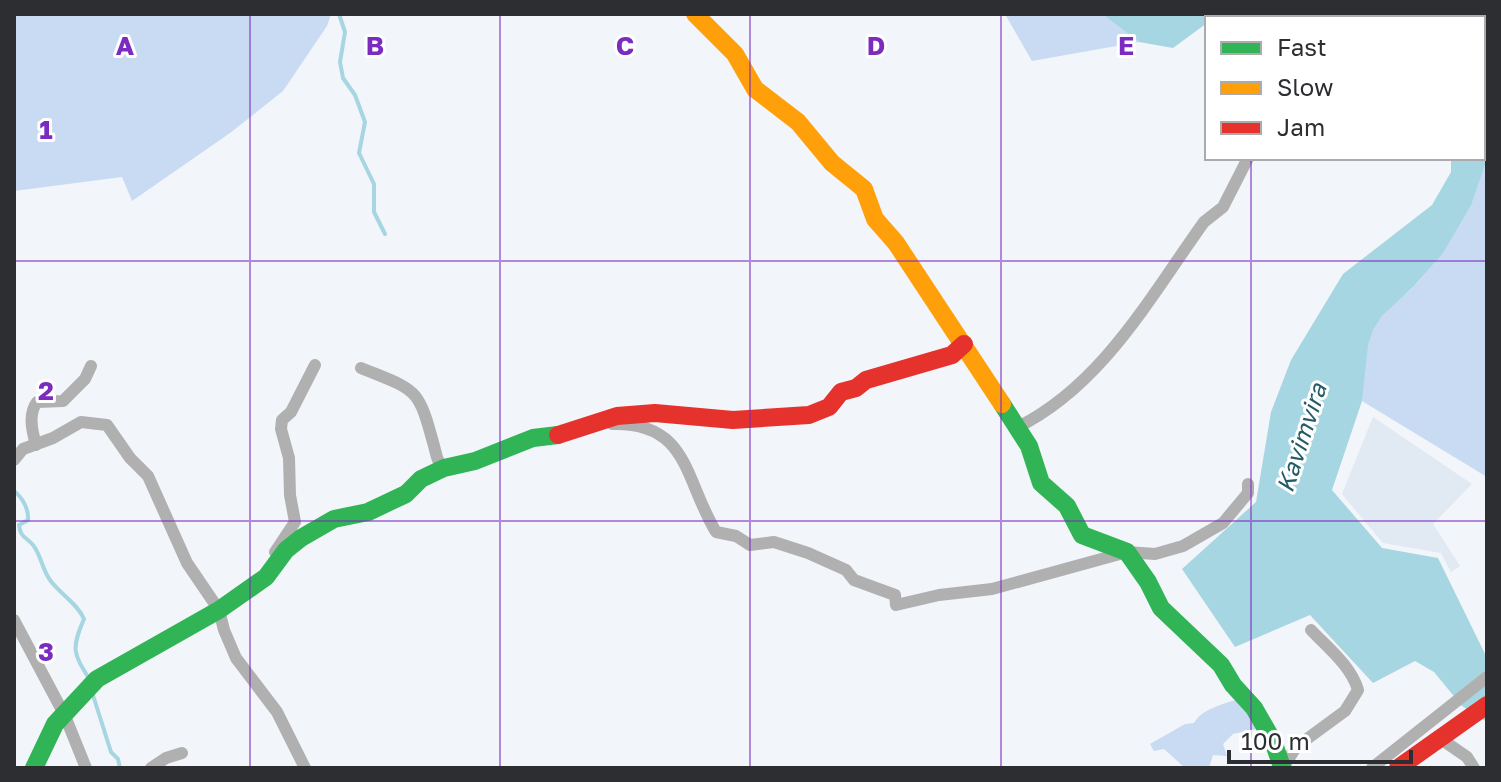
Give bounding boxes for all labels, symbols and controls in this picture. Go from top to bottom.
legend [1205,16,1485,160]
text: A [116,30,135,61]
text: B [366,30,384,61]
text: C [616,30,634,61]
text: D [867,30,885,61]
text: E [1118,30,1134,61]
text: Fast [1277,32,1327,61]
text: Slow [1277,72,1333,101]
text: Jam [1277,112,1325,141]
text: 1 [39,114,53,145]
text: 2 [38,375,54,406]
water label: Kavimvira [1269,378,1332,496]
text: 3 [38,636,54,667]
scale bar [1229,714,1411,764]
text: 100 m [1241,726,1310,755]

